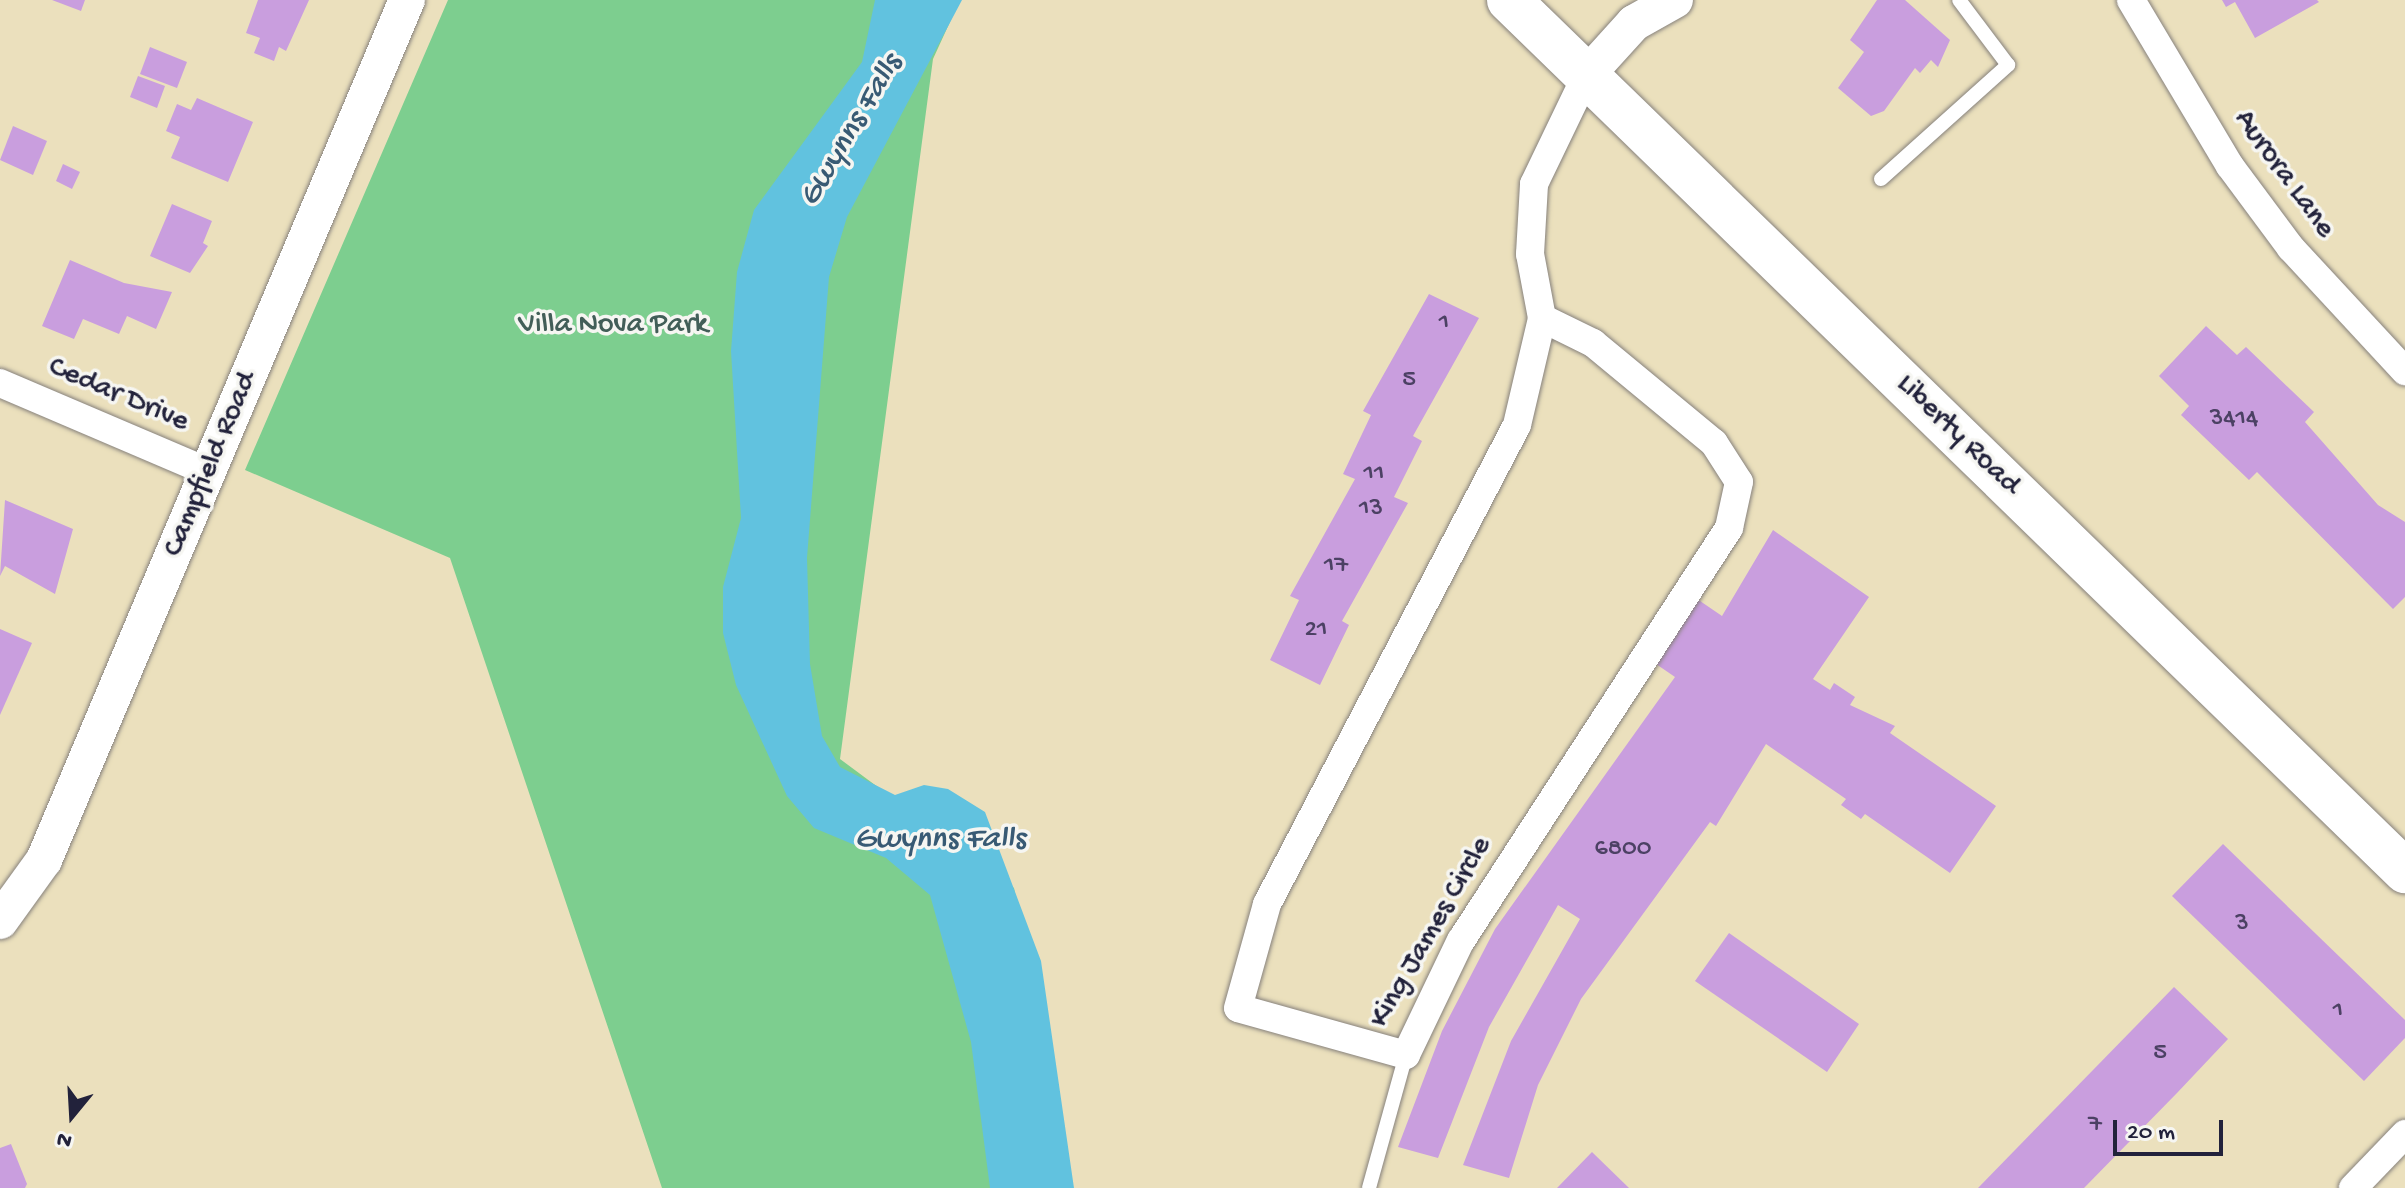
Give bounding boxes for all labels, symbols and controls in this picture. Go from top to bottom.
water label: Gwynns Falls [792,48,912,214]
street label: Aurora Lane [2224,104,2342,246]
park label: Villa Nova Park [518,308,708,344]
house number: 1 [1439,308,1449,340]
street label: Cedar Drive [42,350,194,442]
house number: 5 [1402,365,1416,397]
street label: Campfield Road [157,367,267,563]
street label: Liberty Road [1887,368,2027,504]
house number: 3414 [2210,404,2258,436]
house number: 11 [1364,459,1384,491]
house number: 13 [1359,494,1383,526]
house number: 17 [1324,551,1348,583]
house number: 21 [1304,615,1328,647]
water label: Gwynns Falls [855,821,1025,859]
street label: King James Circle [1363,831,1501,1035]
house number: 6800 [1595,834,1651,866]
house number: 3 [2235,909,2249,941]
house number: 1 [2333,996,2343,1028]
house number: 5 [2153,1038,2167,1070]
north arrow [32,1076,112,1156]
scale bar [2117,1104,2227,1154]
house number: 7 [2088,1110,2102,1142]
text: 20 m [2127,1119,2175,1148]
text: N [54,1124,75,1153]

